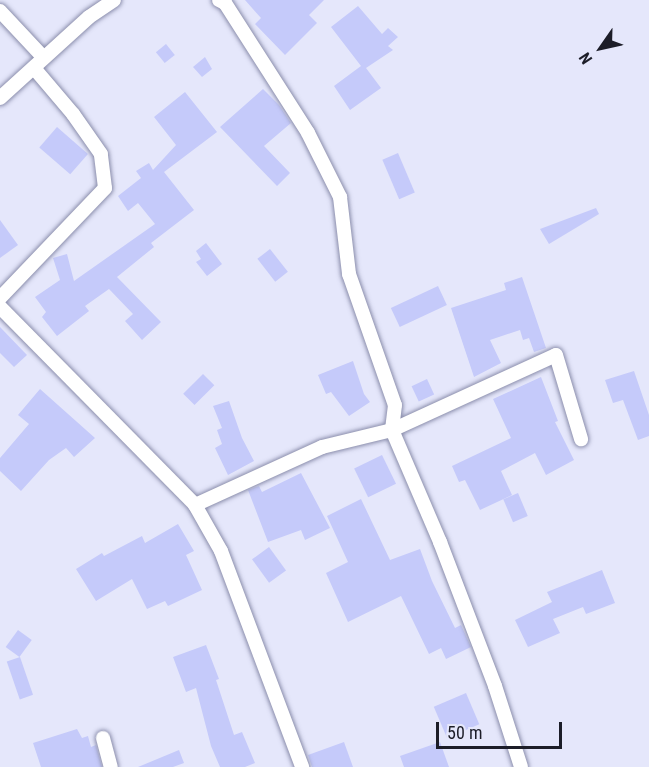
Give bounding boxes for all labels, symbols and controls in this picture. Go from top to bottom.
north arrow [571,18,631,78]
text: N [575,49,596,68]
scale bar [439,710,565,748]
text: 50 m [447,722,482,743]

